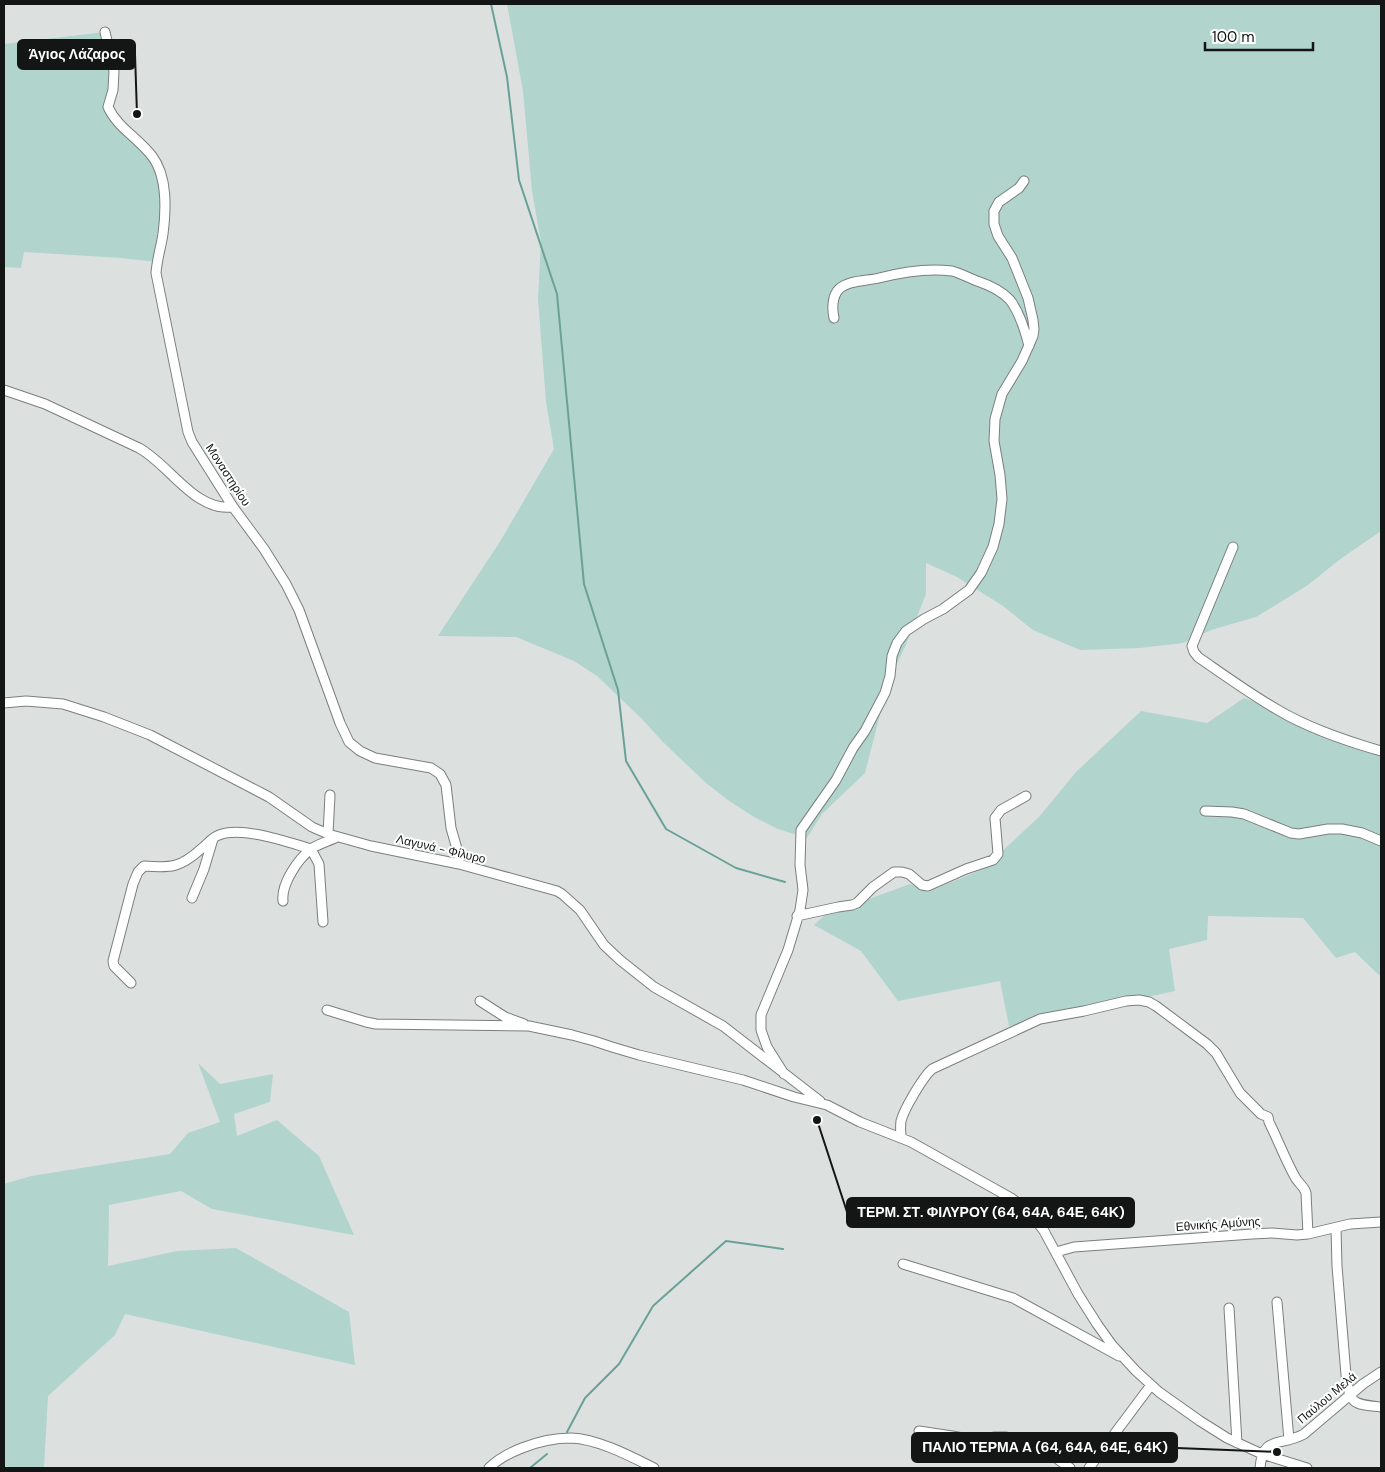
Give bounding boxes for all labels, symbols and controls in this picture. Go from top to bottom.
scale bar [1205,20,1312,52]
text: 100 m [1212,27,1255,47]
callout: Άγιος Λάζαρος [18,40,135,69]
text: Άγιος Λάζαρος [28,45,126,63]
street label: Μοναστηρίου [202,441,254,509]
street label: Λαγυνά - Φίλυρο [395,831,488,867]
callout: ΤΕΡΜ. ΣΤ. ΦΙΛΥΡΟΥ (64, 64Α, 64Ε, 64Κ) [847,1198,1134,1227]
text: ΤΕΡΜ. ΣΤ. ΦΙΛΥΡΟΥ (64, 64Α, 64Ε, 64Κ) [857,1203,1125,1221]
street label: Εθνικής Αμύνης [1175,1213,1261,1235]
street label: Παύλου Μελά [1294,1369,1360,1427]
callout: ΠΑΛΙΟ ΤΕΡΜΑ A (64, 64Α, 64Ε, 64Κ) [912,1433,1177,1462]
text: ΠΑΛΙΟ ΤΕΡΜΑ A (64, 64Α, 64Ε, 64Κ) [922,1438,1168,1456]

